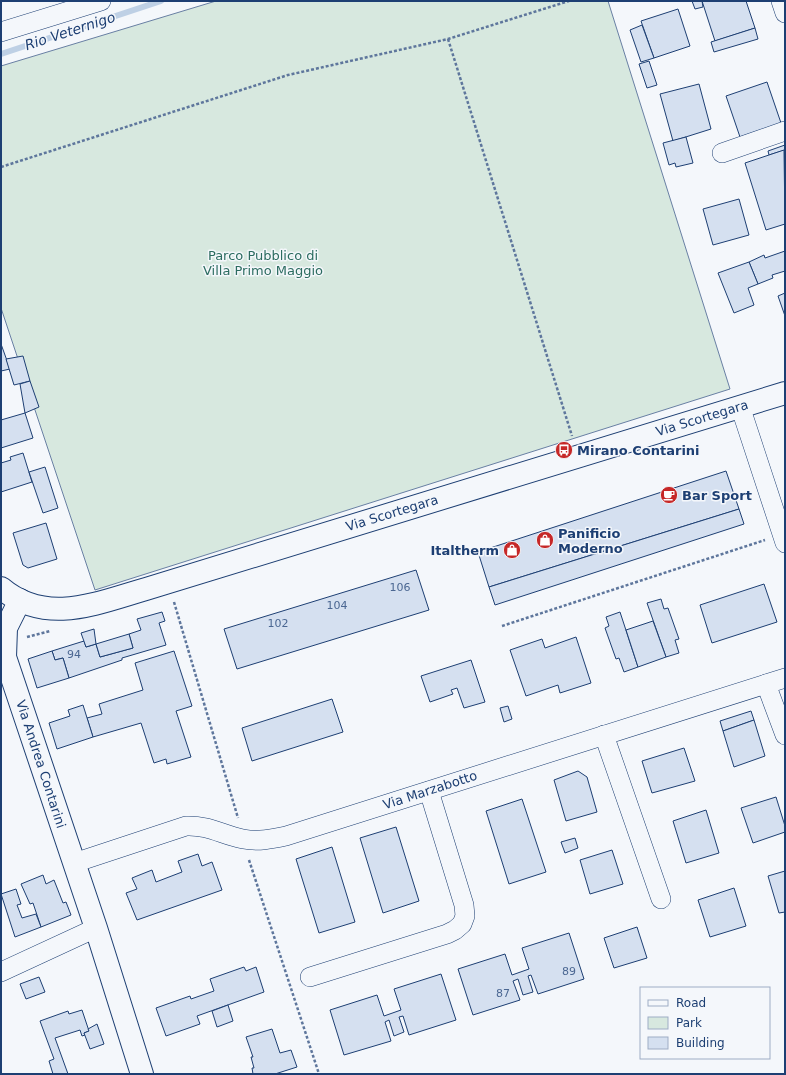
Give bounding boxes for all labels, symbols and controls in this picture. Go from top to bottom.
water label: Rio Veternigo [23,9,117,53]
park label: Parco Pubblico di Villa Primo Maggio [203,248,323,278]
street label: Via Scortegara [654,397,750,439]
bus stop icon: Mirano Contarini [554,440,574,460]
place label: Mirano Contarini [577,443,700,458]
cafe icon: Bar Sport [659,485,679,505]
place label: Bar Sport [682,488,752,503]
street label: Via Scortegara [344,492,440,534]
place label: Panificio Moderno [558,526,623,556]
shop icon: Panificio Moderno [535,530,555,550]
shop icon: Italtherm [502,540,522,560]
place label: Italtherm [430,543,499,558]
house number: 106 [390,581,411,594]
house number: 104 [327,599,348,612]
house number: 102 [268,617,289,630]
house number: 94 [67,648,81,661]
street label: Via Andrea Contarini [13,698,69,830]
street label: Via Marzabotto [381,768,479,812]
house number: 89 [562,965,576,978]
house number: 87 [496,987,510,1000]
legend [640,987,770,1059]
text: Road [676,996,706,1010]
text: Park [676,1016,702,1030]
text: Building [676,1036,725,1050]

